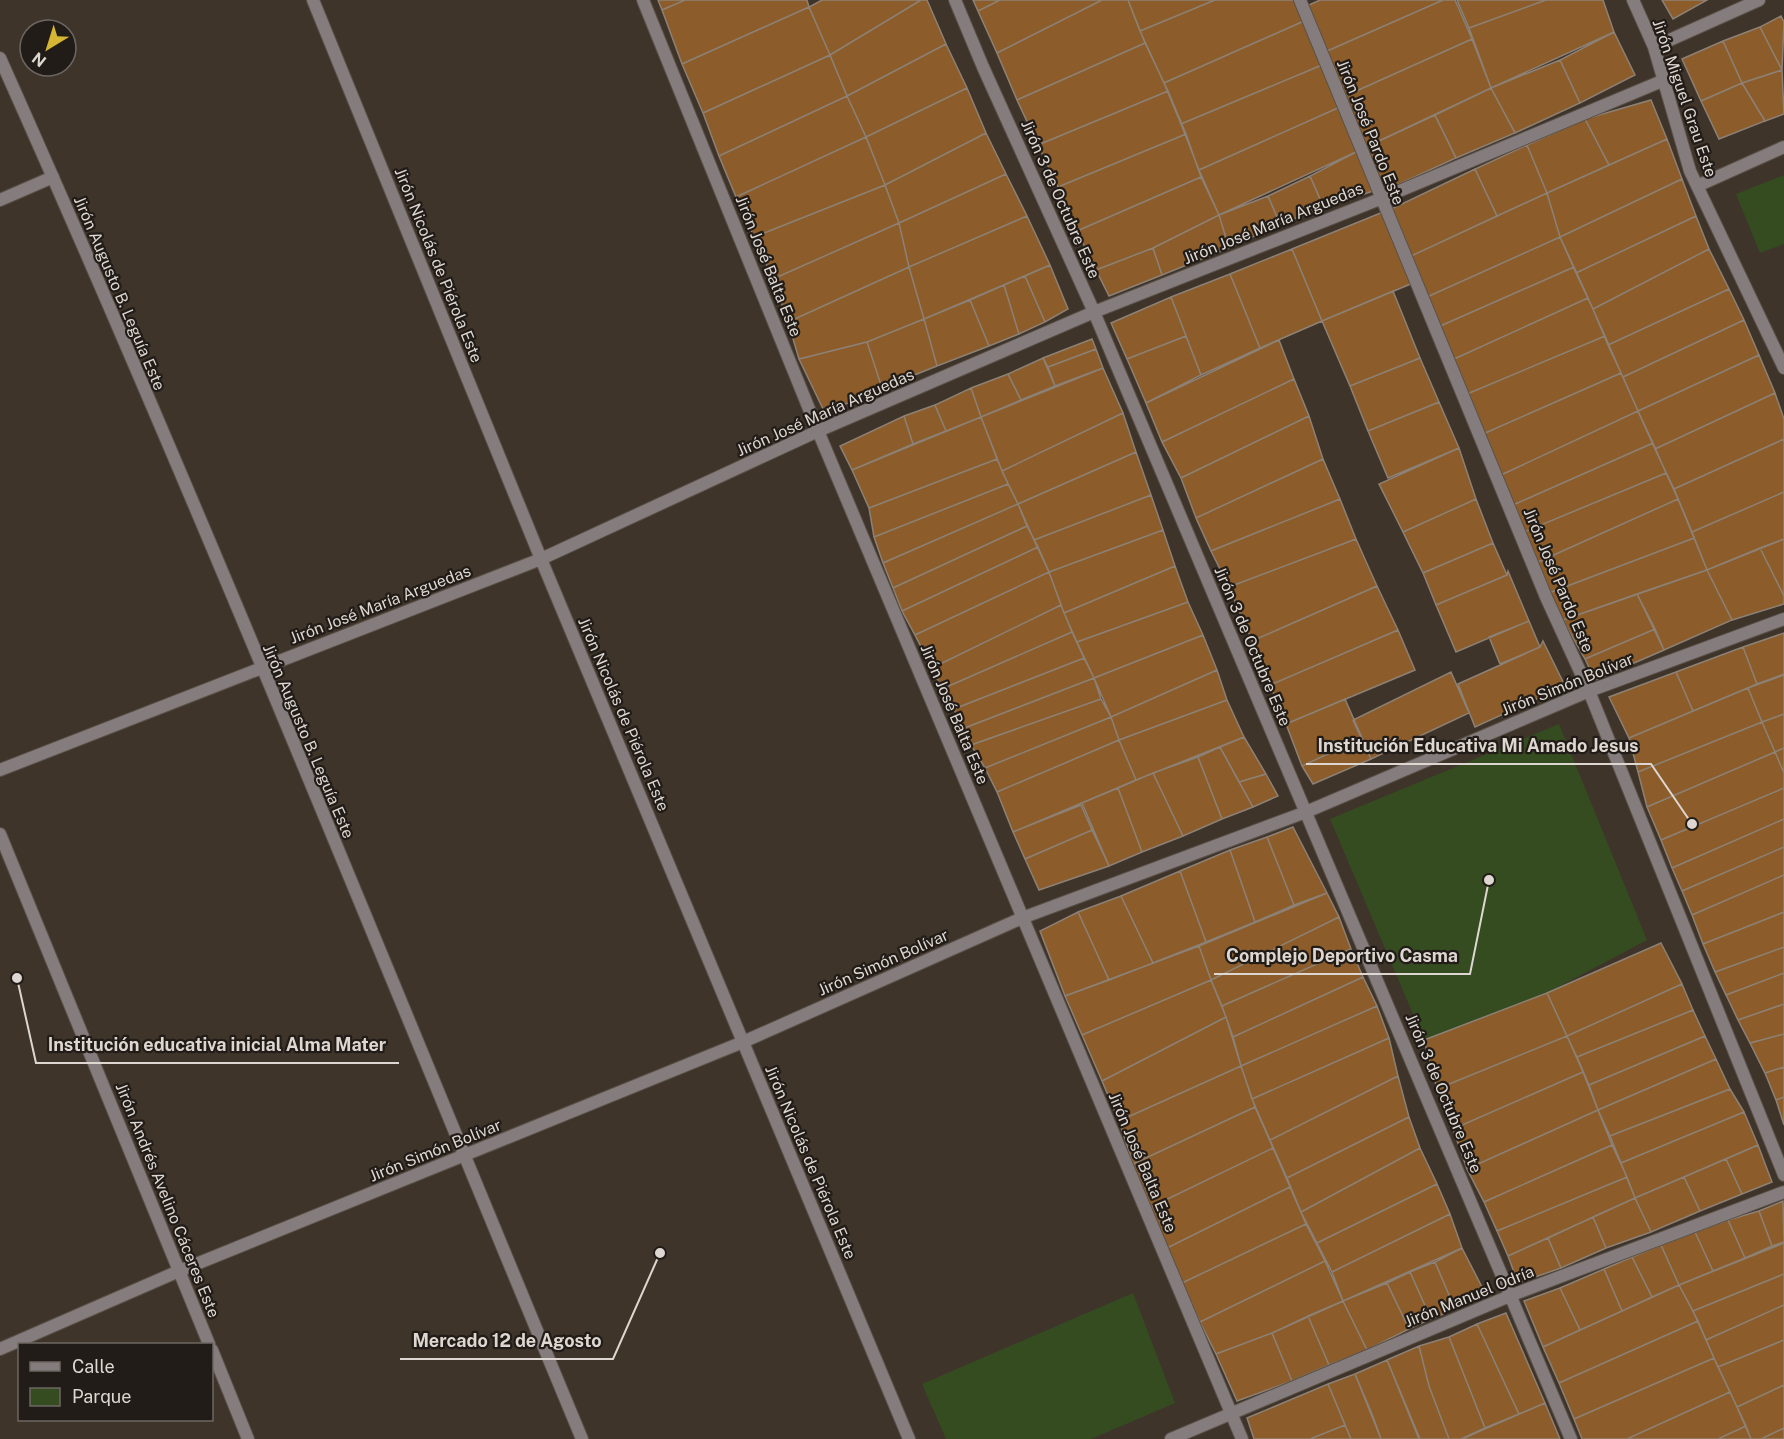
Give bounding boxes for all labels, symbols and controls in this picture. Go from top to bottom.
street label: Jirón Miguel Grau Este [1649,17,1721,180]
north arrow [18,18,78,78]
text: N [28,48,50,71]
street label: Jirón José Pardo Este [1333,57,1408,208]
street label: Jirón 3 de Octubre Este [1017,117,1104,281]
street label: Jirón Nicolás de Piérola Este [391,165,486,365]
street label: Jirón José María Arguedas [1180,179,1366,268]
street label: Jirón Augusto B. Leguía Este [70,193,169,393]
street label: Jirón José Balta Este [732,193,805,339]
street label: Jirón José María Arguedas [733,365,917,460]
street label: Jirón José Pardo Este [1520,505,1598,655]
street label: Jirón José María Arguedas [287,561,473,648]
street label: Jirón 3 de Octubre Este [1210,564,1295,729]
street label: Jirón Nicolás de Piérola Este [574,614,673,814]
street label: Jirón Augusto B. Leguía Este [259,641,358,841]
street label: Jirón José Balta Este [916,641,993,787]
street label: Jirón Simón Bolívar [1498,649,1636,720]
callout: Institución Educativa Mi Amado Jesus [1306,728,1651,764]
text: Institución Educativa Mi Amado Jesus [1317,735,1639,756]
street label: Jirón Simón Bolívar [815,925,951,1000]
callout: Complejo Deportivo Casma [1214,938,1470,974]
text: Complejo Deportivo Casma [1226,945,1458,966]
street label: Jirón 3 de Octubre Este [1401,1011,1486,1176]
callout: Institución educativa inicial Alma Mater [36,1027,399,1063]
text: Institución educativa inicial Alma Mater [48,1034,387,1055]
street label: Jirón Nicolás de Piérola Este [761,1062,860,1262]
street label: Jirón Andrés Avelino Cáceres Este [112,1080,223,1320]
street label: Jirón José Balta Este [1104,1089,1181,1235]
street label: Jirón Simón Bolívar [366,1115,504,1186]
street label: Jirón Manuel Odría [1402,1262,1537,1331]
callout: Mercado 12 de Agosto [400,1323,613,1359]
text: Mercado 12 de Agosto [413,1330,602,1351]
legend [18,1343,213,1421]
text: Calle [72,1356,115,1377]
text: Parque [72,1386,132,1407]

